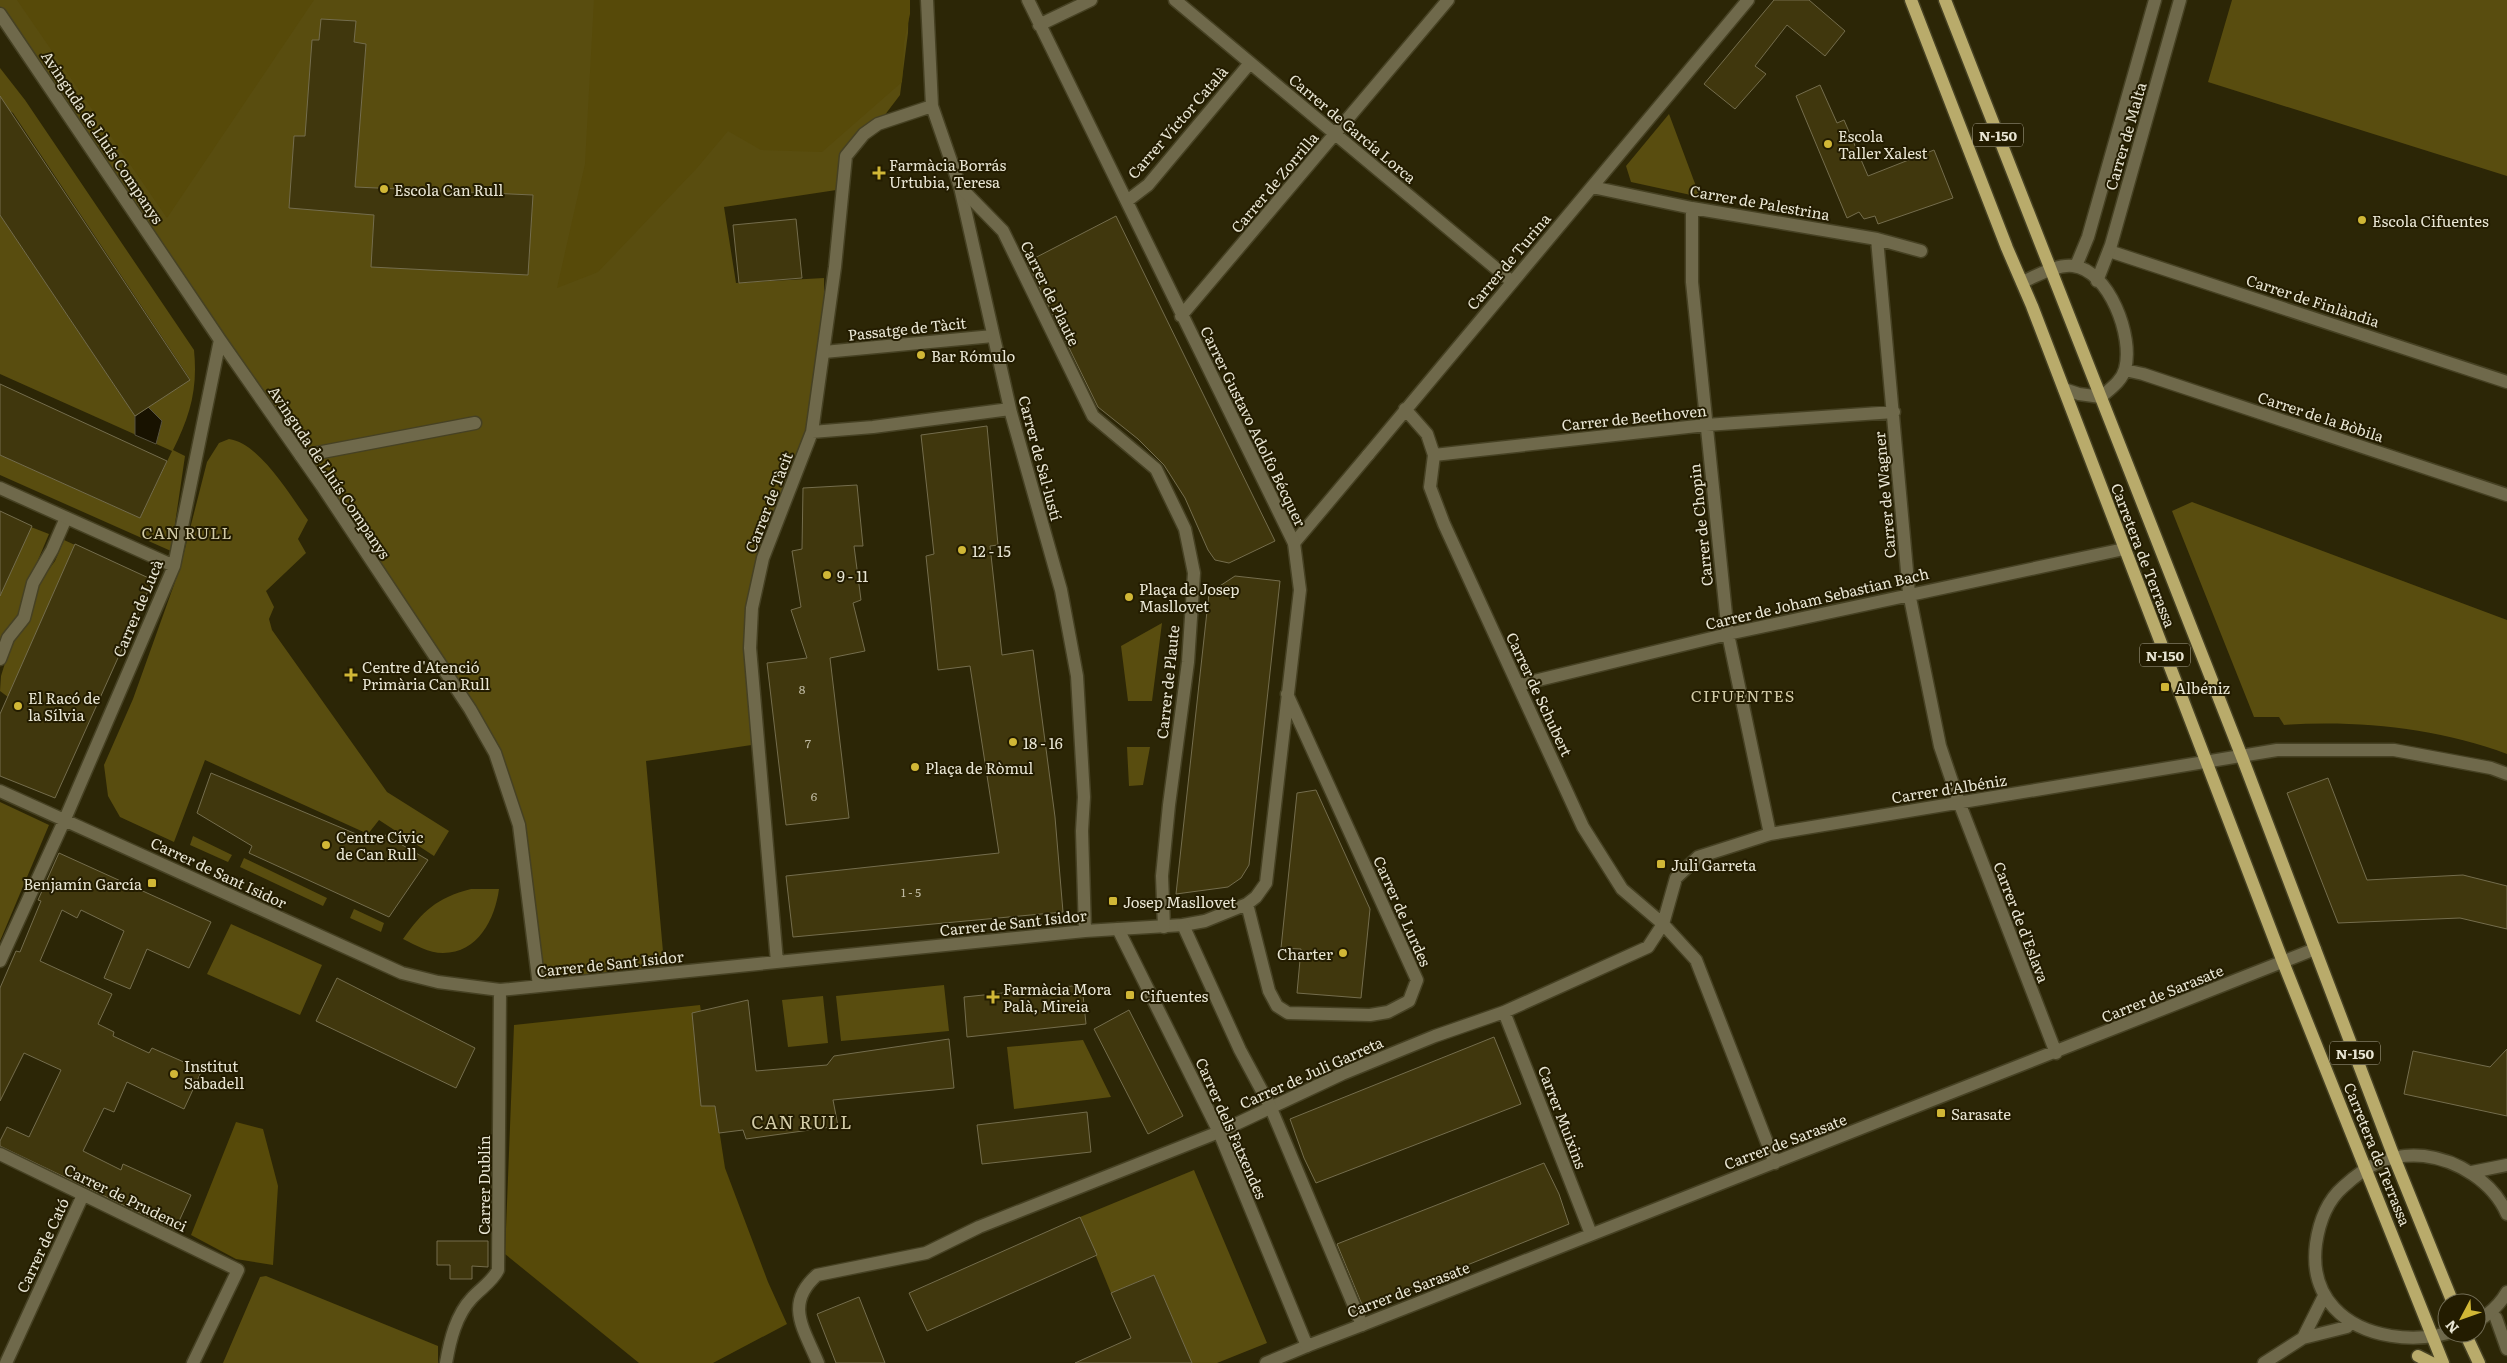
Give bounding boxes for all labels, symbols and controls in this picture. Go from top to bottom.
street label: Avinguda de Lluís Companys [36,46,170,228]
street label: Carrer Víctor Català [1121,60,1233,184]
street label: Carrer de García Lorca [1284,68,1422,189]
street label: Carrer de Malta [2099,78,2152,193]
place label: Escola Taller Xalest [1838,124,1928,164]
road number: N-150 [1973,124,2023,146]
street label: Carrer de Zorrilla [1225,126,1324,238]
marker: Escola Taller Xalest [1822,138,1834,150]
place label: Farmàcia Borrás Urtubia, Teresa [889,153,1006,193]
marker: Farmàcia Borrás Urtubia, Teresa [873,167,885,179]
place label: Escola Can Rull [394,178,503,201]
street label: Carrer de Palestrina [1688,178,1833,226]
marker: Escola Can Rull [378,183,390,195]
street label: Carrer de Turina [1461,207,1556,314]
place label: Escola Cifuentes [2372,209,2489,232]
marker: Escola Cifuentes [2356,214,2368,226]
street label: Carrer de Plaute [1016,237,1087,350]
street label: Carrer de Finlàndia [2243,268,2384,333]
street label: Passatge de Tàcit [847,310,967,346]
street label: Carrer Gustavo Adolfo Bécquer [1195,322,1313,530]
place label: Bar Rómulo [931,344,1016,367]
marker: Bar Rómulo [915,349,927,361]
street label: Avinguda de Lluís Companys [263,381,397,563]
street label: Carrer de la Bòbila [2255,385,2388,448]
street label: Carrer de Sal·lustí [1013,393,1069,523]
street label: Carrer de Beethoven [1560,398,1708,436]
street label: Carrer de Wagner [1867,431,1901,559]
street label: Carrer de Tàcit [738,448,798,556]
street label: Carrer de Chopin [1682,463,1718,587]
street label: Carretera de Terrassa [2106,479,2182,631]
district label: CAN RULL [141,520,233,544]
place label: 12 - 15 [972,539,1011,562]
marker: 12 - 15 [956,544,968,556]
street label: Carrer de Lucà [106,555,168,660]
street label: Carrer de Joham Sebastian Bach [1703,561,1931,635]
place label: 9 - 11 [837,564,868,587]
marker: 9 - 11 [821,569,833,581]
place label: Plaça de Josep Masllovet [1139,577,1239,617]
marker: Plaça de Josep Masllovet [1123,591,1135,603]
street label: Carrer de Plaute [1150,624,1184,740]
street label: Carrer de Schubert [1501,628,1579,760]
road number: N-150 [2140,644,2190,666]
place label: Centre d'Atenció Primària Can Rull [362,655,490,695]
marker: Centre d'Atenció Primària Can Rull [344,668,358,682]
place label: Albéniz [2175,676,2230,699]
house number: 8 [799,680,806,698]
marker: Albéniz [2159,681,2171,693]
district label: CIFUENTES [1691,683,1795,707]
place label: El Racó de la Sílvia [28,686,100,726]
marker: El Racó de la Sílvia [12,700,24,712]
place label: 18 - 16 [1023,731,1063,754]
house number: 7 [805,734,811,752]
marker: 18 - 16 [1007,736,1019,748]
place label: Plaça de Ròmul [925,756,1033,779]
marker: Plaça de Ròmul [909,761,921,773]
street label: Carrer d'Albéniz [1890,768,2008,808]
house number: 6 [811,787,818,805]
place label: Centre Cívic de Can Rull [336,825,424,865]
street label: Carrer de Sant Isidor [147,830,291,914]
marker: Centre Cívic de Can Rull [320,839,332,851]
street label: Carrer de Lurdes [1368,852,1438,970]
place label: Juli Garreta [1671,853,1757,876]
marker: Juli Garreta [1655,858,1667,870]
street label: Carrer de d'Eslava [1988,858,2056,987]
place label: Benjamín García [23,872,143,895]
marker: Benjamín García [146,877,158,889]
house number: 1 - 5 [901,883,921,901]
place label: Josep Masllovet [1123,890,1236,913]
marker: Josep Masllovet [1107,895,1119,907]
street label: Carrer de Sant Isidor [938,903,1088,941]
place label: Charter [1277,942,1333,965]
street label: Carrer de Sant Isidor [535,944,685,982]
marker: Charter [1337,947,1349,959]
street label: Carrer de Sarasate [2098,958,2227,1028]
place label: Farmàcia Mora Palà, Mireia [1003,977,1112,1017]
place label: Cifuentes [1140,984,1208,1007]
marker: Cifuentes [1124,989,1136,1001]
marker: Farmàcia Mora Palà, Mireia [987,991,999,1003]
street label: Carrer de Juli Garreta [1235,1030,1387,1114]
road number: N-150 [2330,1042,2380,1064]
place label: Institut Sabadell [184,1054,244,1094]
street label: Carrer dels Fatxendes [1190,1054,1274,1203]
street label: Carrer Muixins [1533,1062,1593,1172]
marker: Institut Sabadell [168,1068,180,1080]
street label: Carretera de Terrassa [2339,1079,2418,1230]
place label: Sarasate [1951,1102,2011,1125]
street label: Carrer de Sarasate [1720,1107,1850,1175]
marker: Sarasate [1935,1107,1947,1119]
district label: CAN RULL [751,1108,853,1135]
street label: Carrer Dublín [472,1135,495,1235]
street label: Carrer de Prudenci [61,1157,191,1237]
street label: Carrer de Cató [10,1193,74,1296]
street label: Carrer de Sarasate [1343,1255,1473,1323]
north arrow [2437,1293,2487,1343]
text: N [2440,1316,2463,1338]

